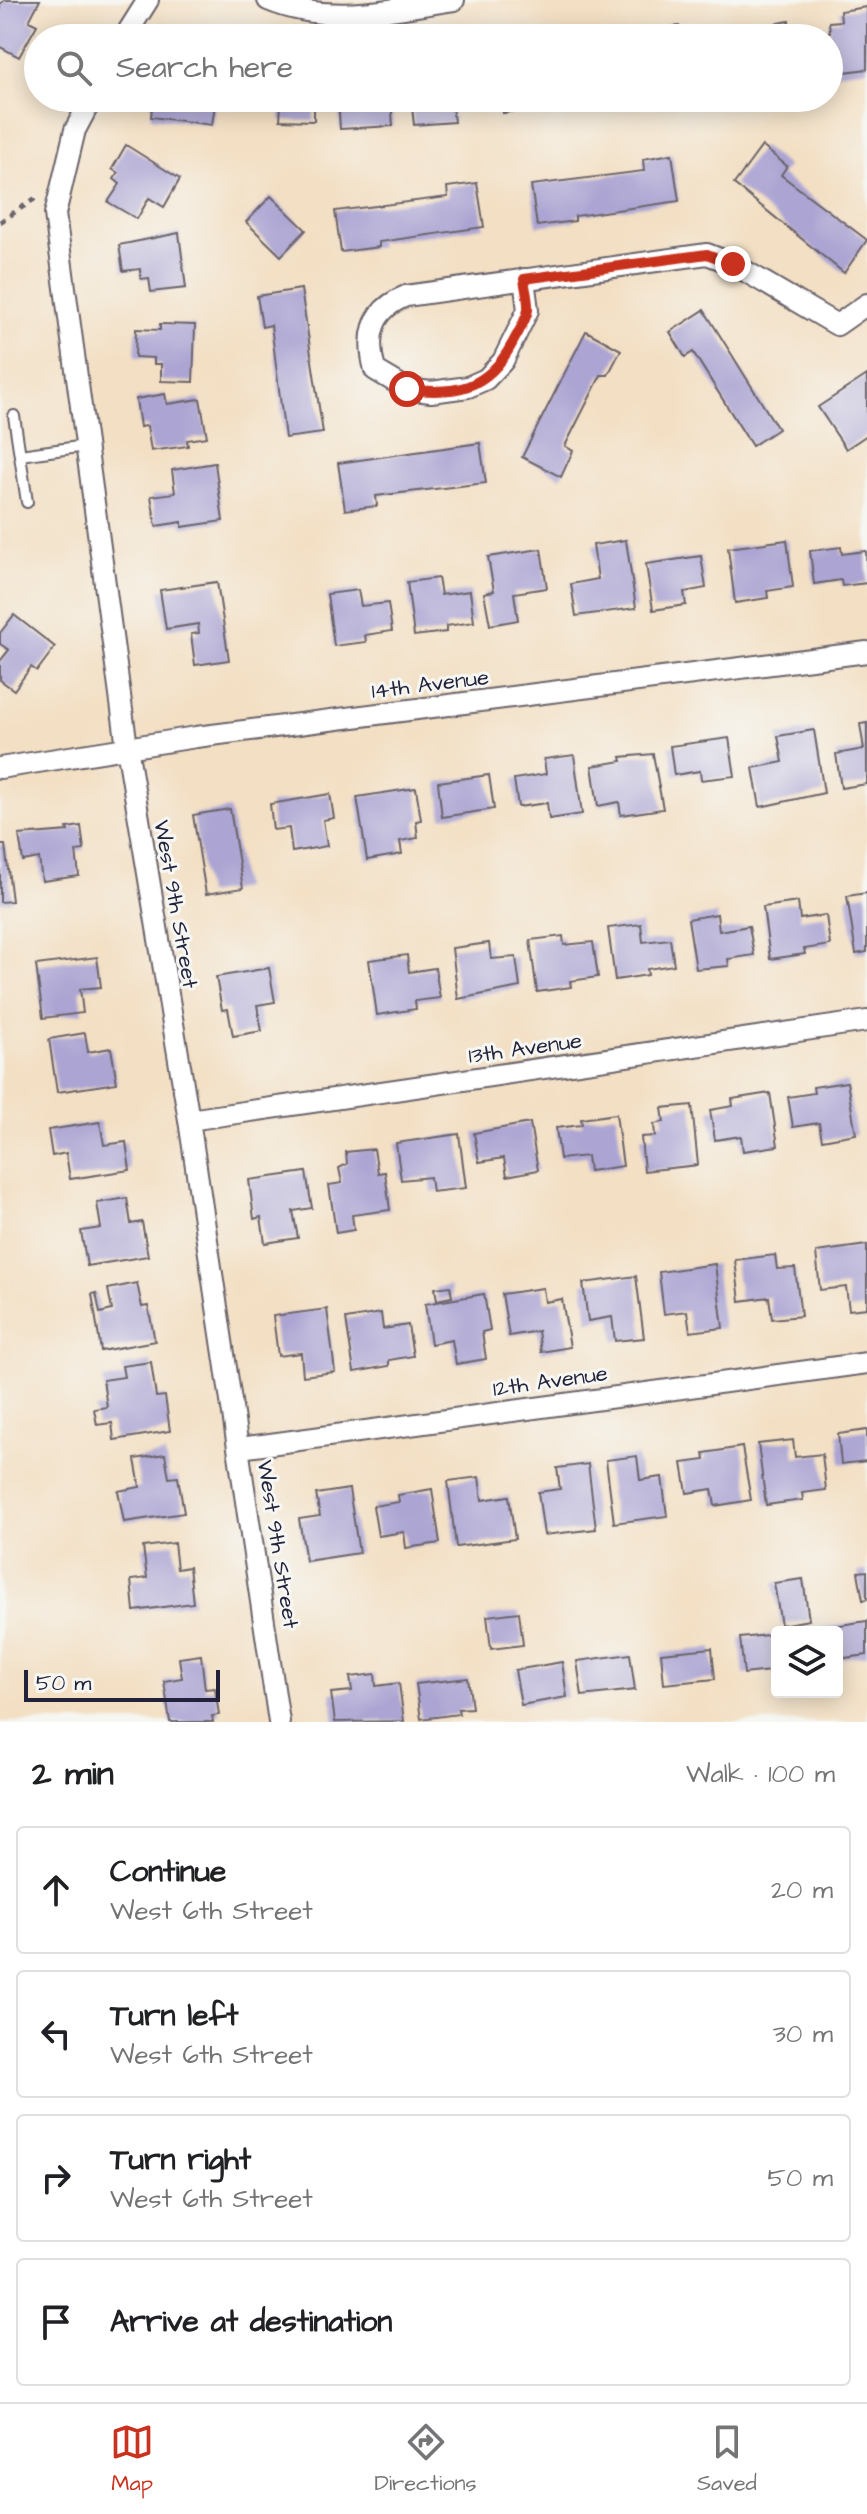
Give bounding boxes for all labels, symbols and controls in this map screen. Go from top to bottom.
search box [24,24,843,112]
icon: search [52,46,96,90]
text: Search here [116,47,293,89]
route end [715,246,751,282]
route start [389,371,425,407]
street label: 14th Avenue [370,662,491,707]
street label: West 9th Street [145,818,206,991]
street label: 13th Avenue [467,1025,584,1072]
street label: 12th Avenue [491,1358,610,1405]
street label: West 9th Street [249,1458,306,1631]
map controls [771,1626,843,1698]
button: layers [771,1626,843,1698]
scale bar [24,1666,220,1702]
text: 50 m [36,1668,91,1699]
text: 2 min [32,1750,114,1798]
text: Walk · 100 m [686,1756,835,1792]
text: Continue [110,1851,226,1893]
icon: ahead [34,1868,78,1912]
text: 20 m [771,1872,833,1908]
text: West 6th Street [110,1893,313,1929]
text: Turn left [110,1995,238,2037]
icon: left [34,2012,78,2056]
text: 30 m [773,2016,833,2052]
text: West 6th Street [110,2037,313,2073]
text: Turn right [110,2139,251,2181]
icon: right [34,2156,78,2200]
text: 50 m [768,2160,833,2196]
text: West 6th Street [110,2181,313,2217]
icon: arrive [34,2300,78,2344]
text: Arrive at destination [110,2301,392,2343]
tab: Map [110,2420,154,2499]
tab: Directions [374,2420,477,2499]
tab: Saved [697,2420,757,2499]

